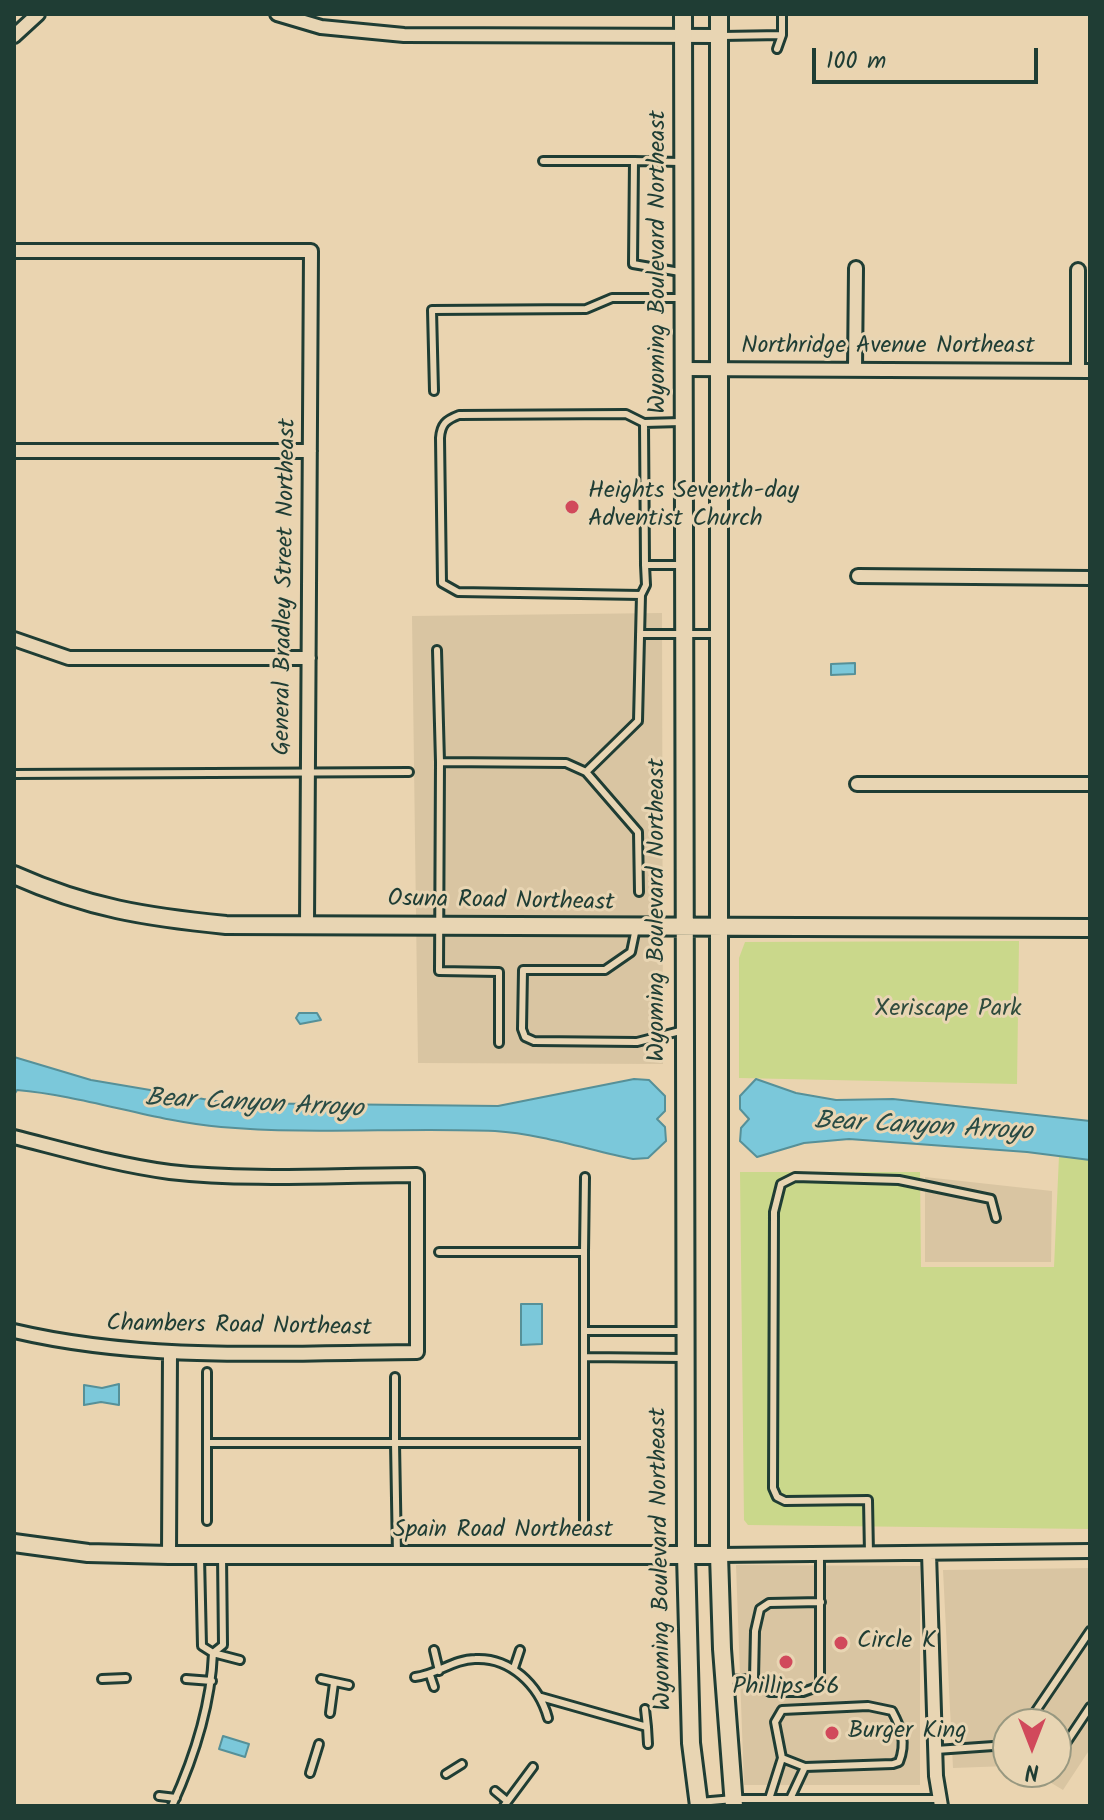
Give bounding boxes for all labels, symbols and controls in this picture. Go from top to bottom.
scale bar [816,32,1042,82]
text: 100 m [826,42,886,81]
street label: Wyoming Boulevard Northeast [646,110,674,414]
street label: Northridge Avenue Northeast [741,334,1035,362]
street label: General Bradley Street Northeast [270,418,304,756]
place label: Heights Seventh-day Adventist Church [588,479,799,535]
marker: Heights Seventh-day Adventist Church [563,498,581,516]
street label: Wyoming Boulevard Northeast [645,758,673,1062]
street label: Osuna Road Northeast [387,887,615,919]
park label: Xeriscape Park [875,997,1021,1025]
water label: Bear Canyon Arroyo [144,1085,364,1127]
water label: Bear Canyon Arroyo [813,1108,1033,1150]
street label: Chambers Road Northeast [106,1311,372,1345]
street label: Wyoming Boulevard Northeast [646,1407,680,1711]
street label: Spain Road Northeast [393,1518,613,1546]
place label: Circle K [857,1629,936,1657]
marker: Circle K [832,1634,850,1652]
marker: Phillips 66 [777,1653,795,1671]
place label: Phillips 66 [732,1675,840,1703]
north arrow [992,1708,1072,1788]
place label: Burger King [848,1719,967,1747]
marker: Burger King [823,1724,841,1742]
text: N [1025,1753,1039,1788]

